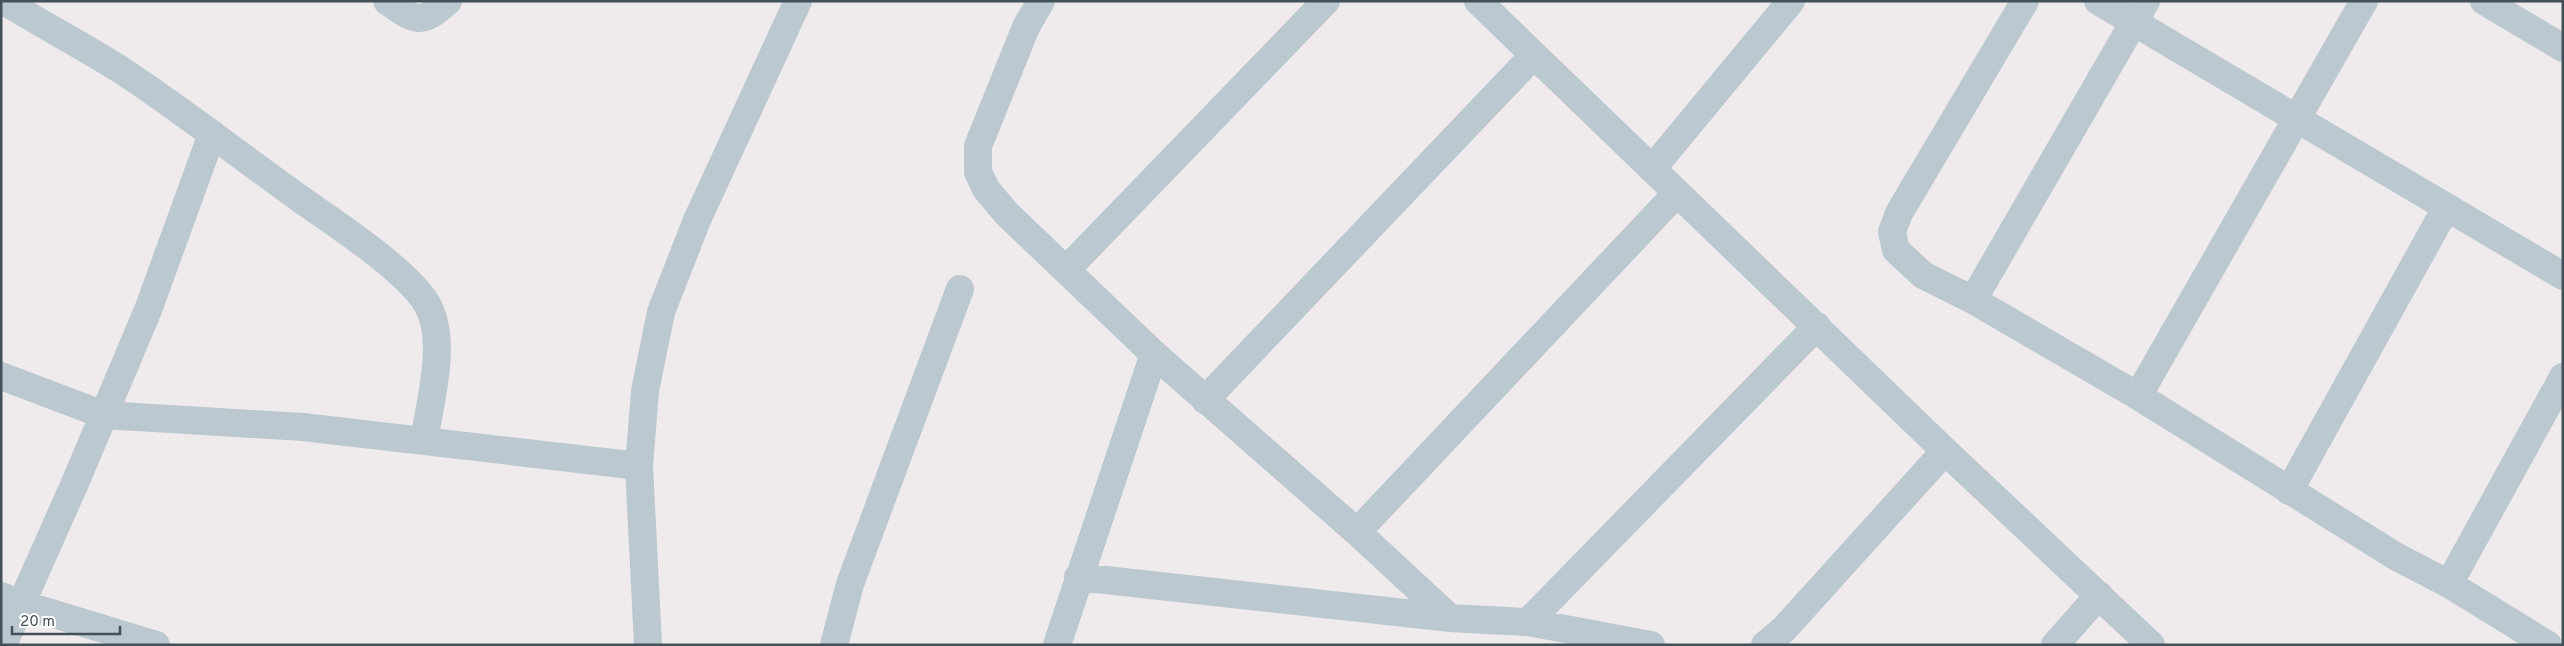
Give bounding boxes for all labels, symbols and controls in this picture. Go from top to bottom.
scale bar [12,604,120,636]
text: 20 m [20,613,55,632]

